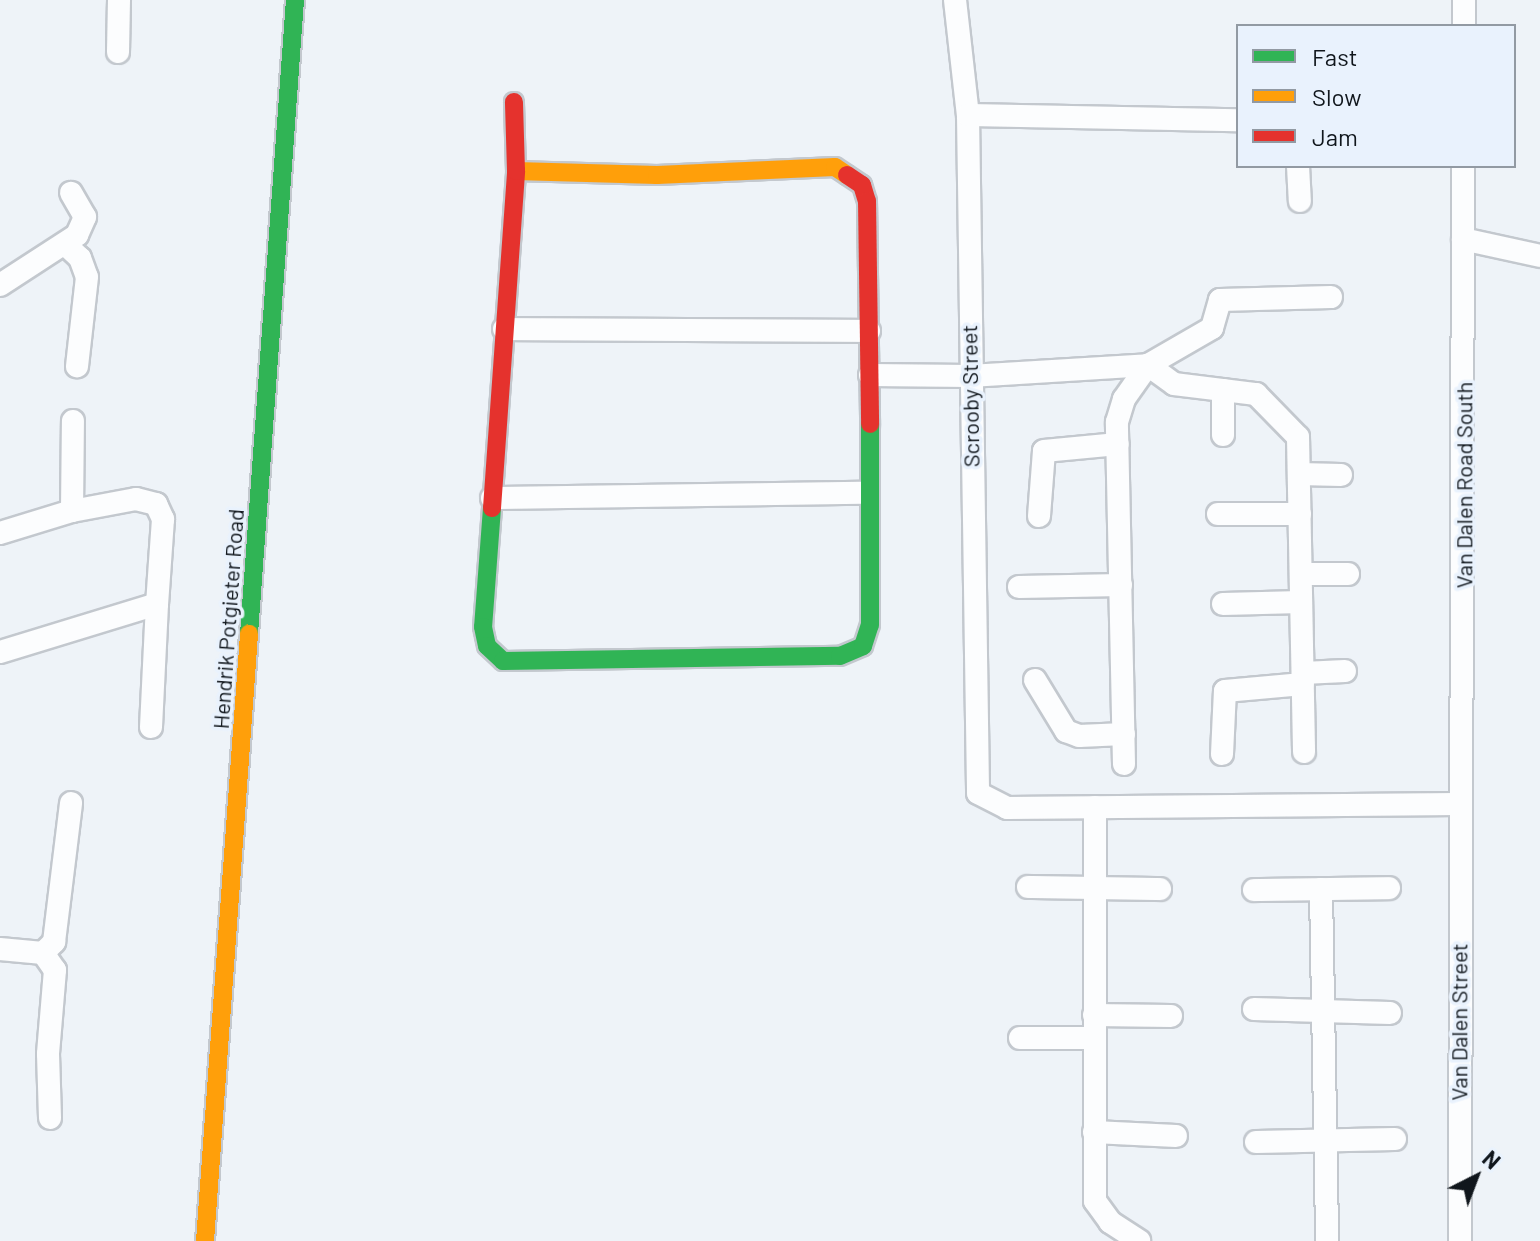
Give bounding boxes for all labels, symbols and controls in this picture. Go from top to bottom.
legend [1236,24,1516,168]
text: Fast [1312,42,1357,71]
text: Slow [1312,82,1361,111]
text: Jam [1312,122,1358,151]
street label: Scrooby Street [956,324,984,468]
street label: Van Dalen Road South [1451,382,1477,588]
street label: Hendrik Potgieter Road [207,508,249,730]
street label: Van Dalen Street [1446,943,1472,1101]
north arrow [1436,1137,1516,1217]
text: N [1478,1145,1506,1174]

